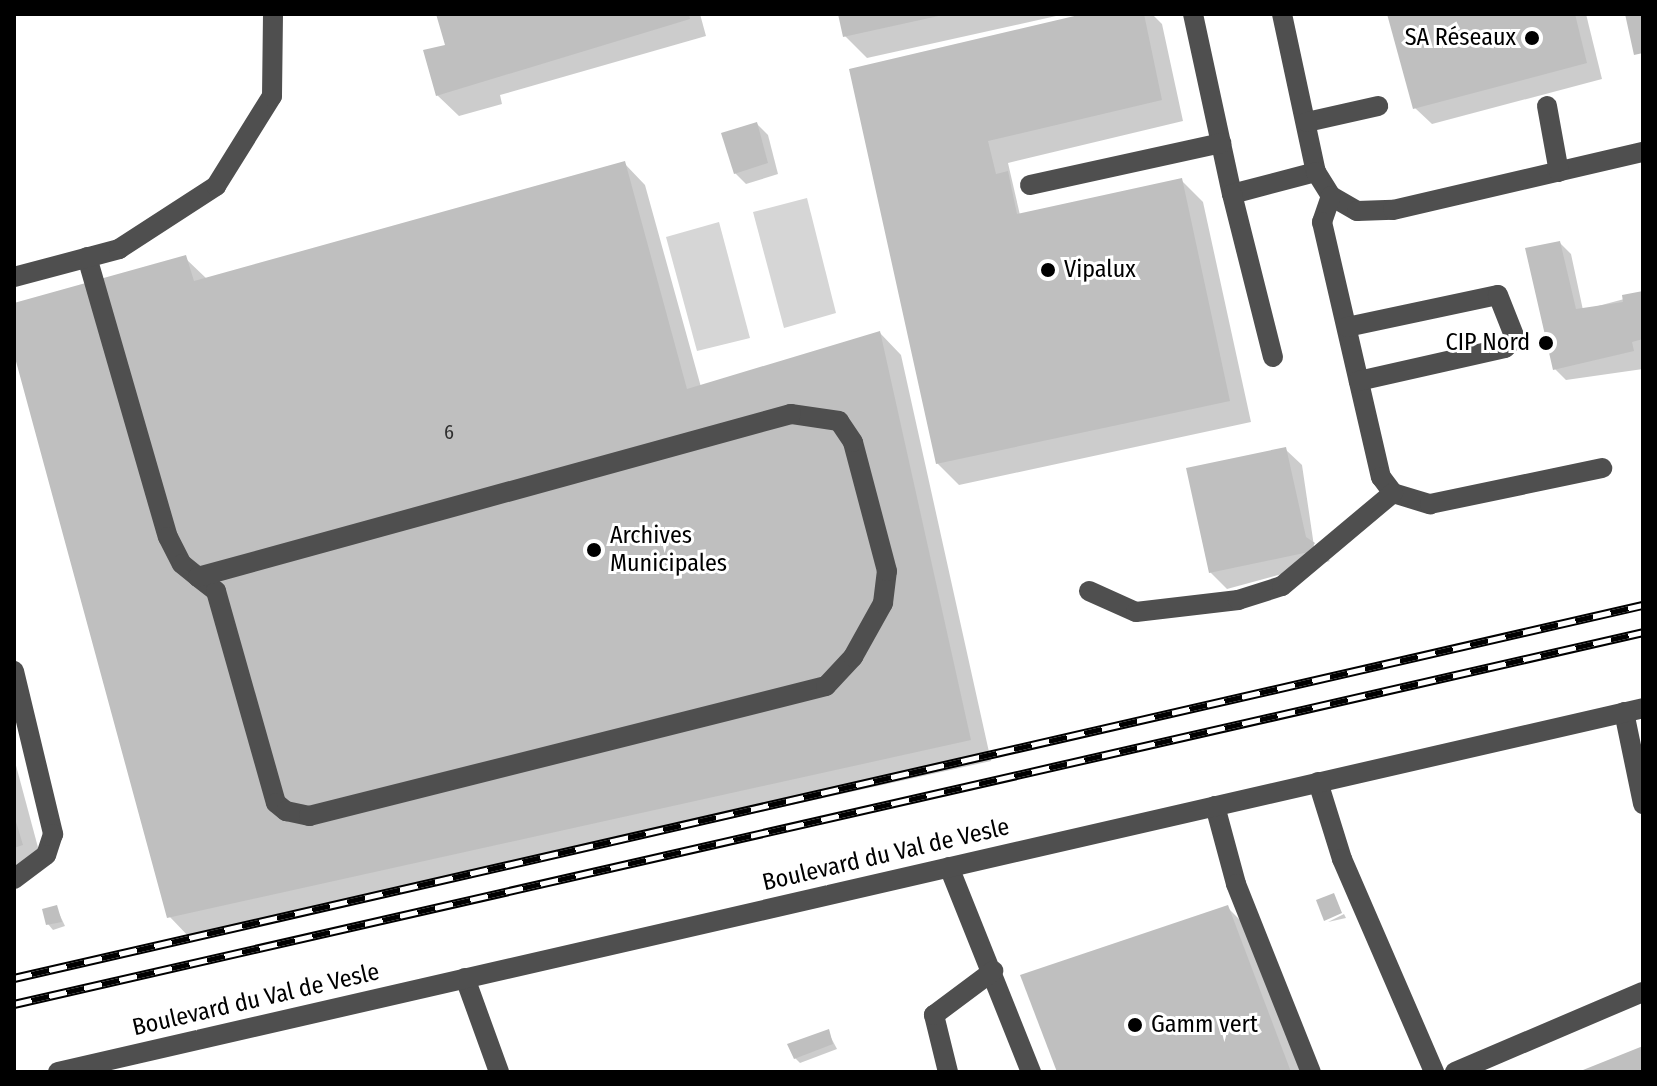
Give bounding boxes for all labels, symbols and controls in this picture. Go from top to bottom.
place label: SA Réseaux [1405,24,1516,52]
marker: SA Réseaux [1523,29,1541,47]
place label: Vipalux [1064,256,1136,284]
marker: Vipalux [1039,261,1057,279]
place label: CIP Nord [1446,329,1530,357]
marker: CIP Nord [1537,334,1555,352]
house number: 6 [444,420,454,444]
place label: Archives Municipales [610,522,727,578]
marker: Archives Municipales [585,541,603,559]
street label: Boulevard du Val de Vesle [760,813,1012,897]
street label: Boulevard du Val de Vesle [130,958,382,1042]
place label: Gamm vert [1151,1011,1258,1039]
marker: Gamm vert [1126,1016,1144,1034]

